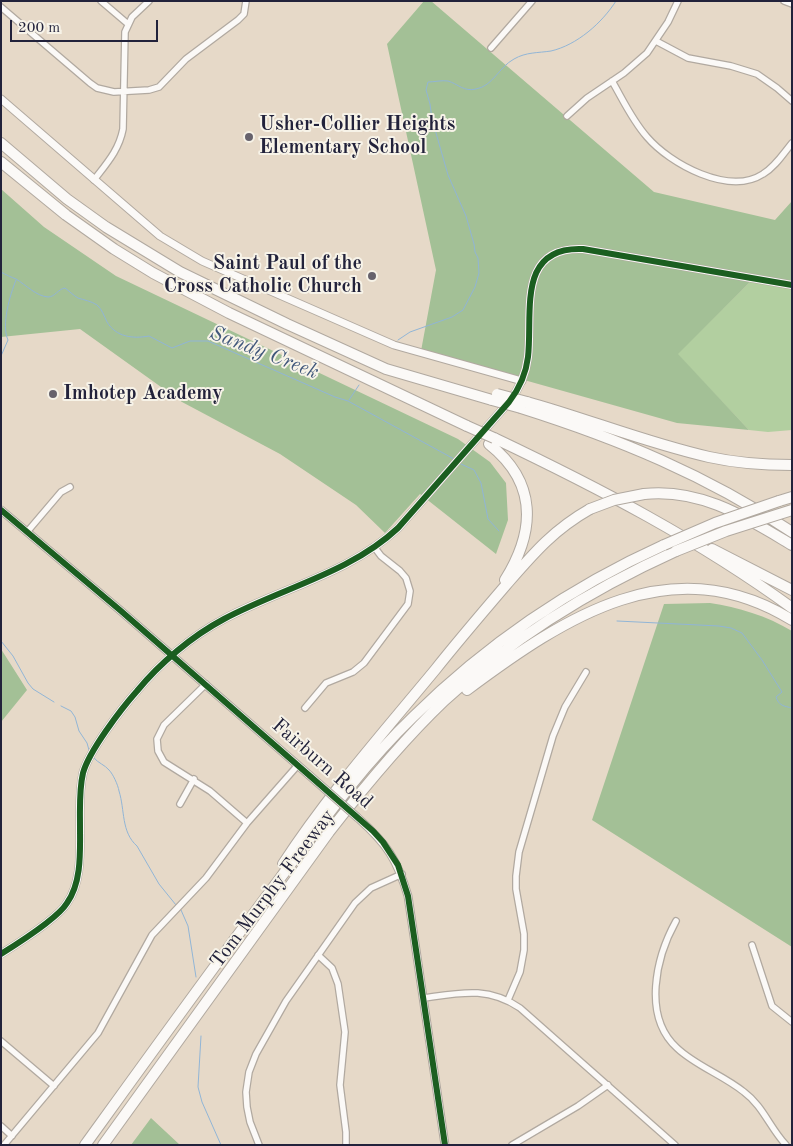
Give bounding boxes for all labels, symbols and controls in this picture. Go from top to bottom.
scale bar [12,10,160,42]
text: 200 m [18,21,60,36]
place label: Usher-Collier Heights Elementary School [259,113,455,160]
marker: Usher-Collier Heights Elementary School [243,131,255,143]
place label: Saint Paul of the Cross Catholic Church [164,252,362,299]
marker: Saint Paul of the Cross Catholic Church [366,270,378,282]
water label: Sandy Creek [206,321,322,385]
place label: Imhotep Academy [63,382,223,406]
marker: Imhotep Academy [47,388,59,400]
street label: Fairburn Road [267,714,377,814]
street label: Tom Murphy Freeway [205,805,341,973]

